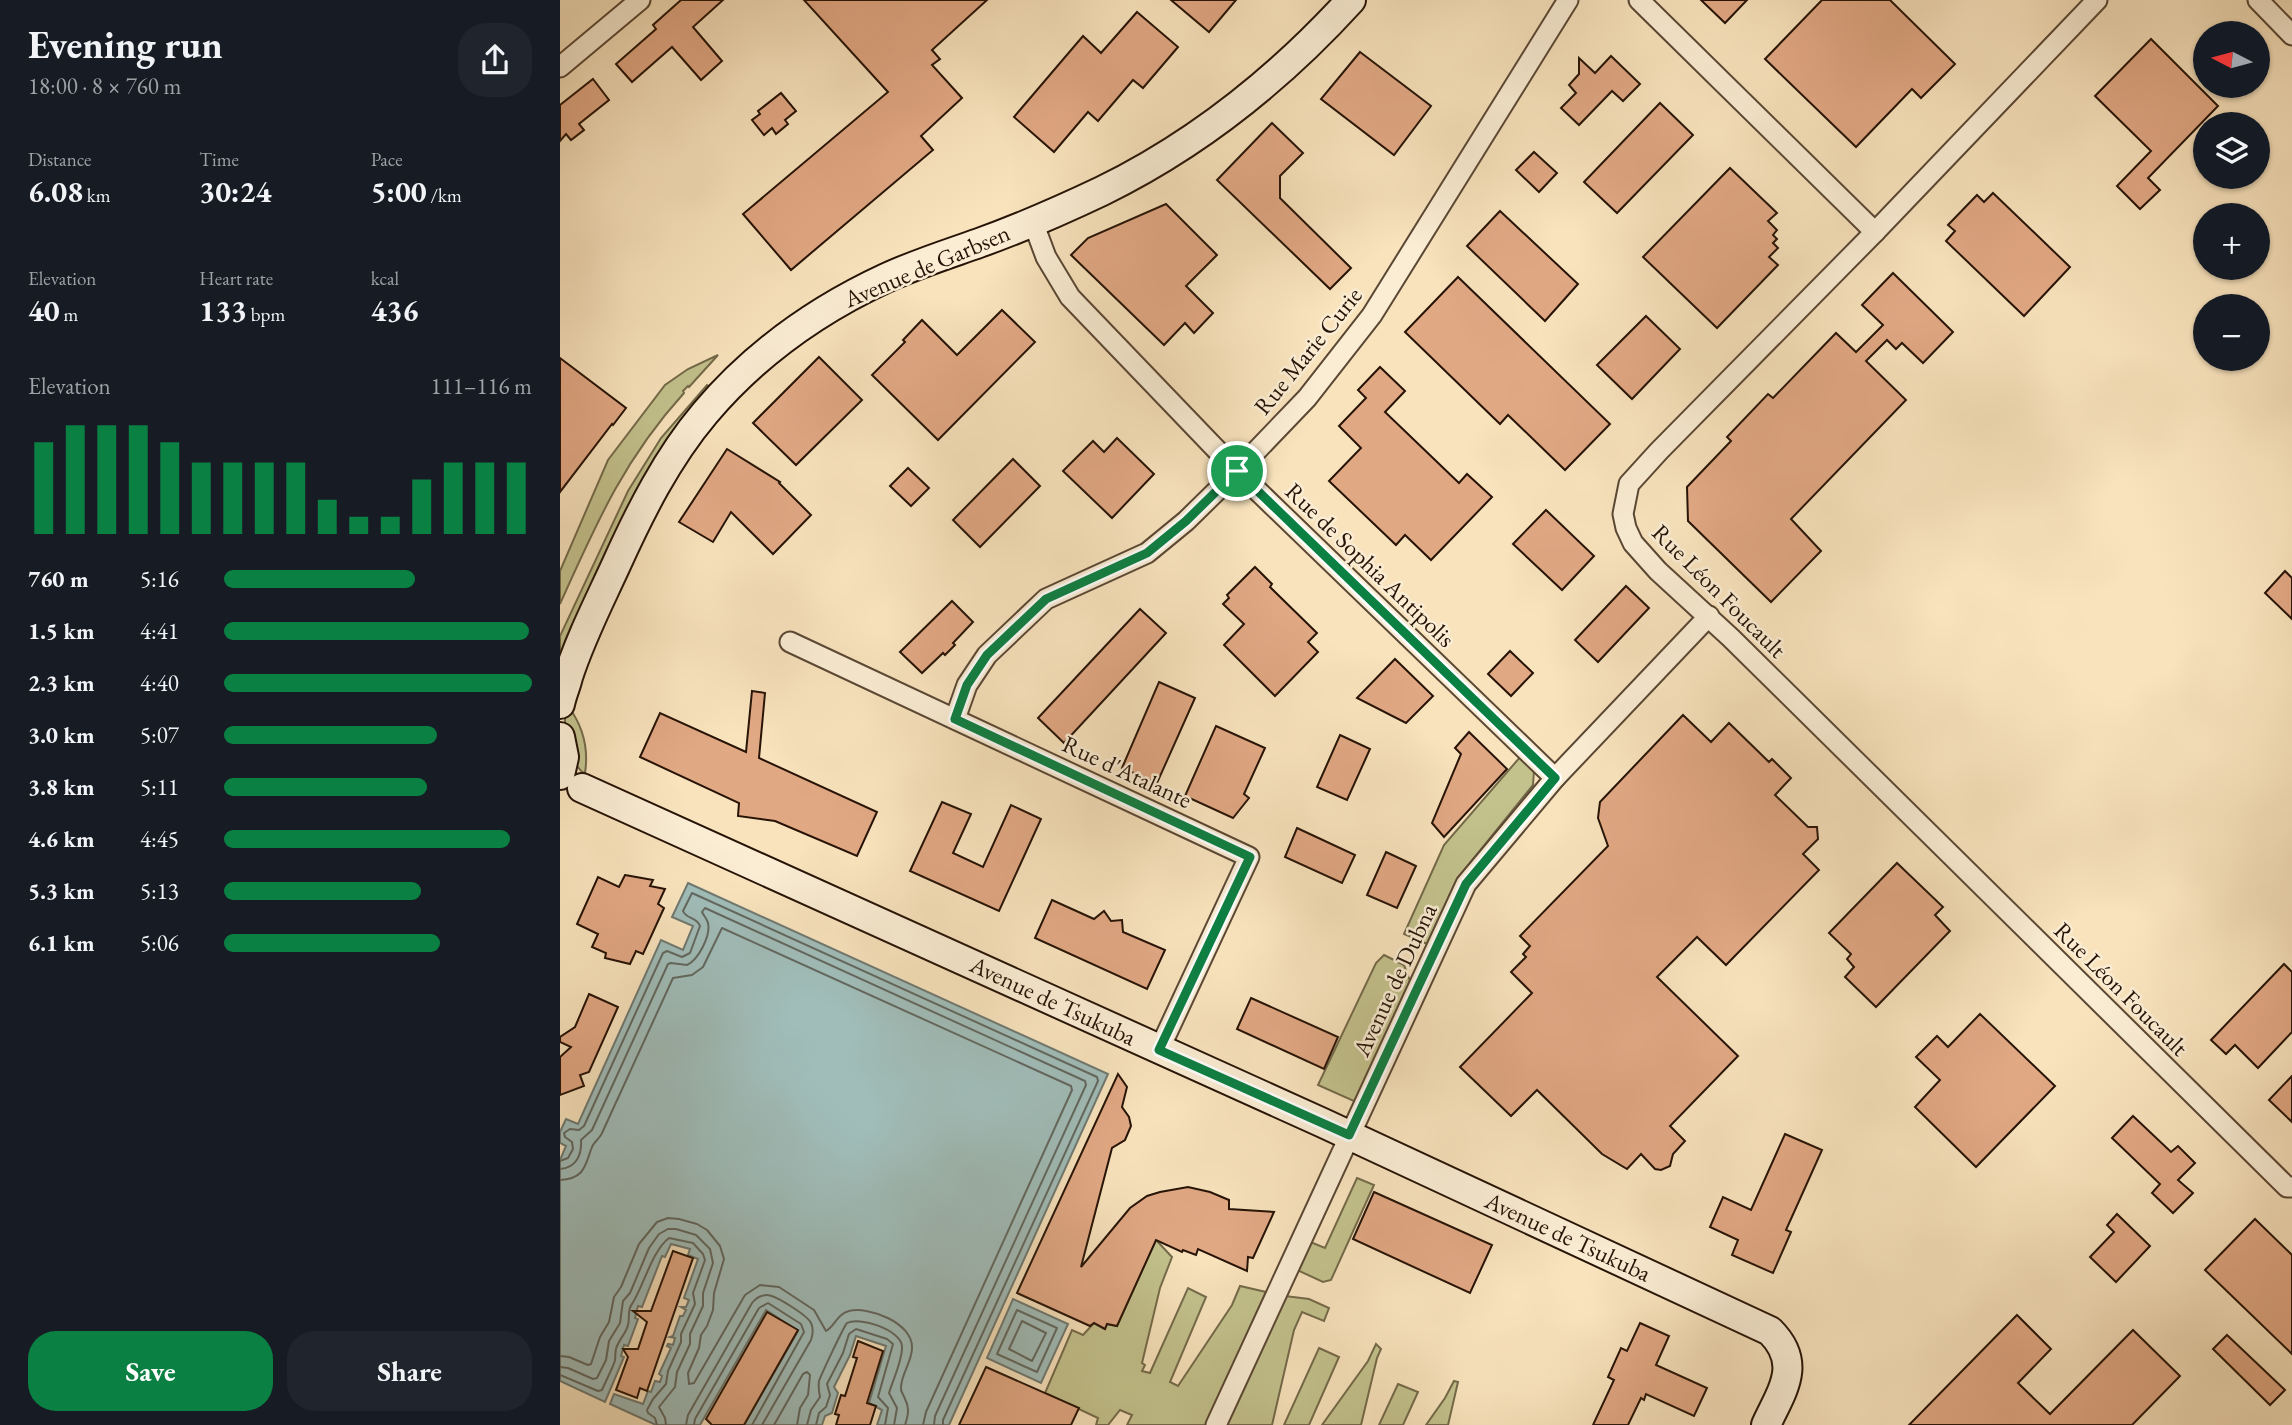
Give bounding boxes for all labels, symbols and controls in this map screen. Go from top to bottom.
text: Evening run [28,20,223,69]
north arrow [2193,21,2270,98]
map controls [2193,21,2270,371]
button: share [458,23,532,97]
text: 18:00 · 8 × 760 m [28,71,181,101]
button: layers [2193,112,2270,189]
text: Distance [28,147,91,172]
text: Time [199,147,239,172]
text: Pace [371,147,403,172]
text: 6.08 [28,172,83,211]
text: 30:24 [199,172,271,211]
text: 5:00 [371,172,427,211]
text: km [83,183,111,208]
text: /km [427,183,462,208]
button: + [2193,203,2270,280]
street label: Avenue de Garbsen [838,217,1015,315]
text: Elevation [28,266,96,291]
text: Heart rate [199,266,273,291]
text: kcal [371,266,399,291]
street label: Rue Marie Curie [1247,280,1369,421]
text: 40 [28,291,60,330]
text: 133 [199,291,247,330]
text: 436 [371,291,418,330]
button: − [2193,294,2270,371]
text: m [60,302,78,327]
text: bpm [247,302,285,327]
text: Elevation [28,371,111,401]
text: 111–116 m [431,371,532,401]
pin [1207,441,1267,501]
icon: arrive [1218,452,1256,490]
street label: Rue de Sophia Antipolis [1279,476,1462,654]
street label: Rue Léon Foucault [1646,517,1793,665]
text: 760 m [28,564,89,594]
text: 5:16 [140,564,179,594]
text: 1.5 km [28,616,95,646]
text: 4:41 [140,616,179,646]
text: 2.3 km [28,668,95,698]
text: 4:40 [140,668,179,698]
text: 3.0 km [28,720,95,750]
text: 5:07 [140,720,179,750]
street label: Rue d'Atalante [1057,728,1197,815]
text: 3.8 km [28,772,95,802]
text: 5:11 [140,772,179,802]
text: 4.6 km [28,824,95,854]
text: 4:45 [140,824,179,854]
text: 5.3 km [28,876,95,906]
text: 5:13 [140,876,179,906]
street label: Avenue de Dubna [1345,898,1444,1062]
street label: Rue Léon Foucault [2048,915,2195,1063]
text: 6.1 km [28,928,95,958]
text: 5:06 [140,928,179,958]
street label: Avenue de Tsukuba [964,948,1141,1053]
street label: Avenue de Tsukuba [1479,1184,1656,1289]
button: Save [28,1331,273,1411]
button: Share [287,1331,532,1411]

